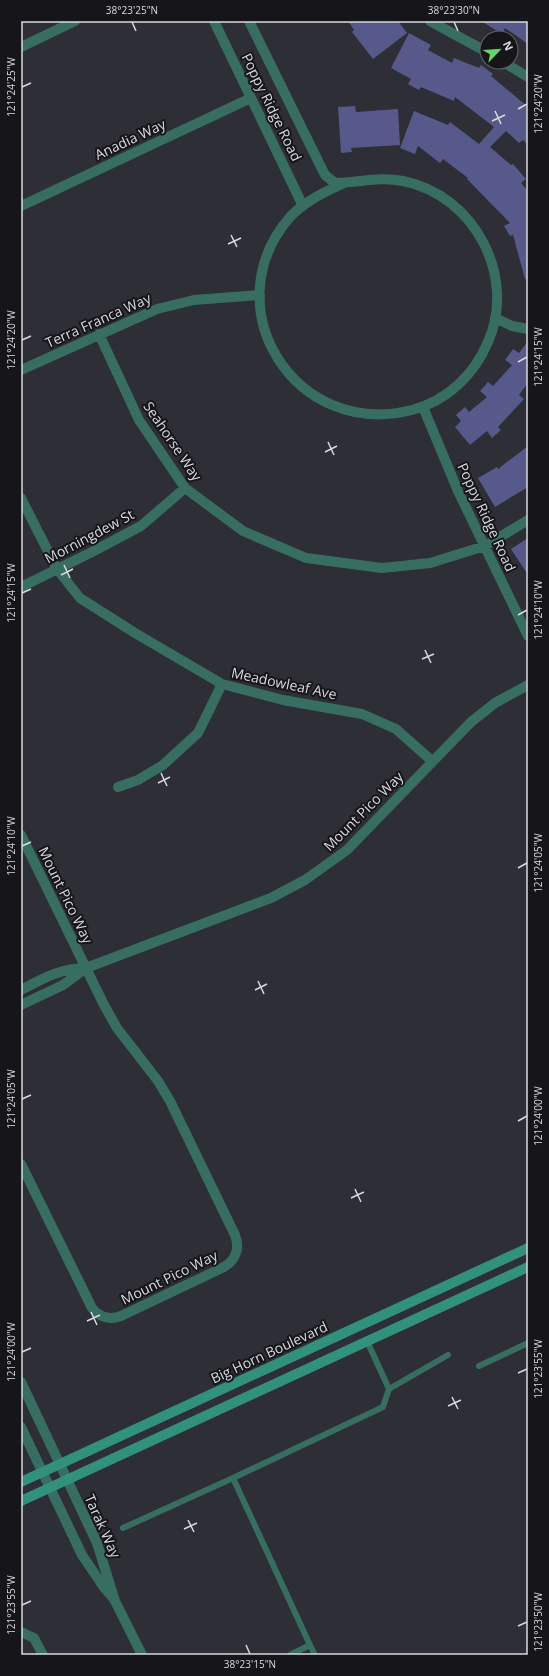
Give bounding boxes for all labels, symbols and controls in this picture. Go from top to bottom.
text: 38°23'25"N [106,3,158,17]
text: 38°23'30"N [428,3,480,17]
north arrow [479,30,519,70]
text: N [500,38,517,53]
street label: Poppy Ridge Road [238,50,306,164]
text: 121°24'25"W [4,56,18,117]
text: 121°24'20"W [531,73,545,134]
street label: Anadia Way [91,114,170,164]
street label: Terra Franca Way [42,288,155,352]
text: 121°24'20"W [4,309,18,370]
text: 121°24'15"W [531,326,545,387]
street label: Seahorse Way [139,398,207,485]
street label: Poppy Ridge Road [453,460,521,574]
street label: Morningdew St [41,504,137,568]
text: 121°24'15"W [4,562,18,623]
text: 121°24'10"W [531,579,545,640]
street label: Meadowleaf Ave [230,663,339,703]
street label: Mount Pico Way [319,766,408,855]
text: 121°24'10"W [4,815,18,876]
text: 121°24'05"W [531,832,545,893]
street label: Mount Pico Way [34,844,98,947]
text: 121°24'05"W [4,1068,18,1129]
text: 121°24'00"W [531,1085,545,1146]
street label: Mount Pico Way [118,1245,221,1309]
street label: Big Horn Boulevard [207,1317,331,1387]
text: 121°24'00"W [4,1321,18,1382]
text: 121°23'55"W [531,1338,545,1399]
street label: Tarak Way [81,1491,126,1562]
text: 121°23'55"W [4,1574,18,1635]
text: 121°23'50"W [531,1591,545,1652]
text: 38°23'15"N [224,1657,276,1671]

